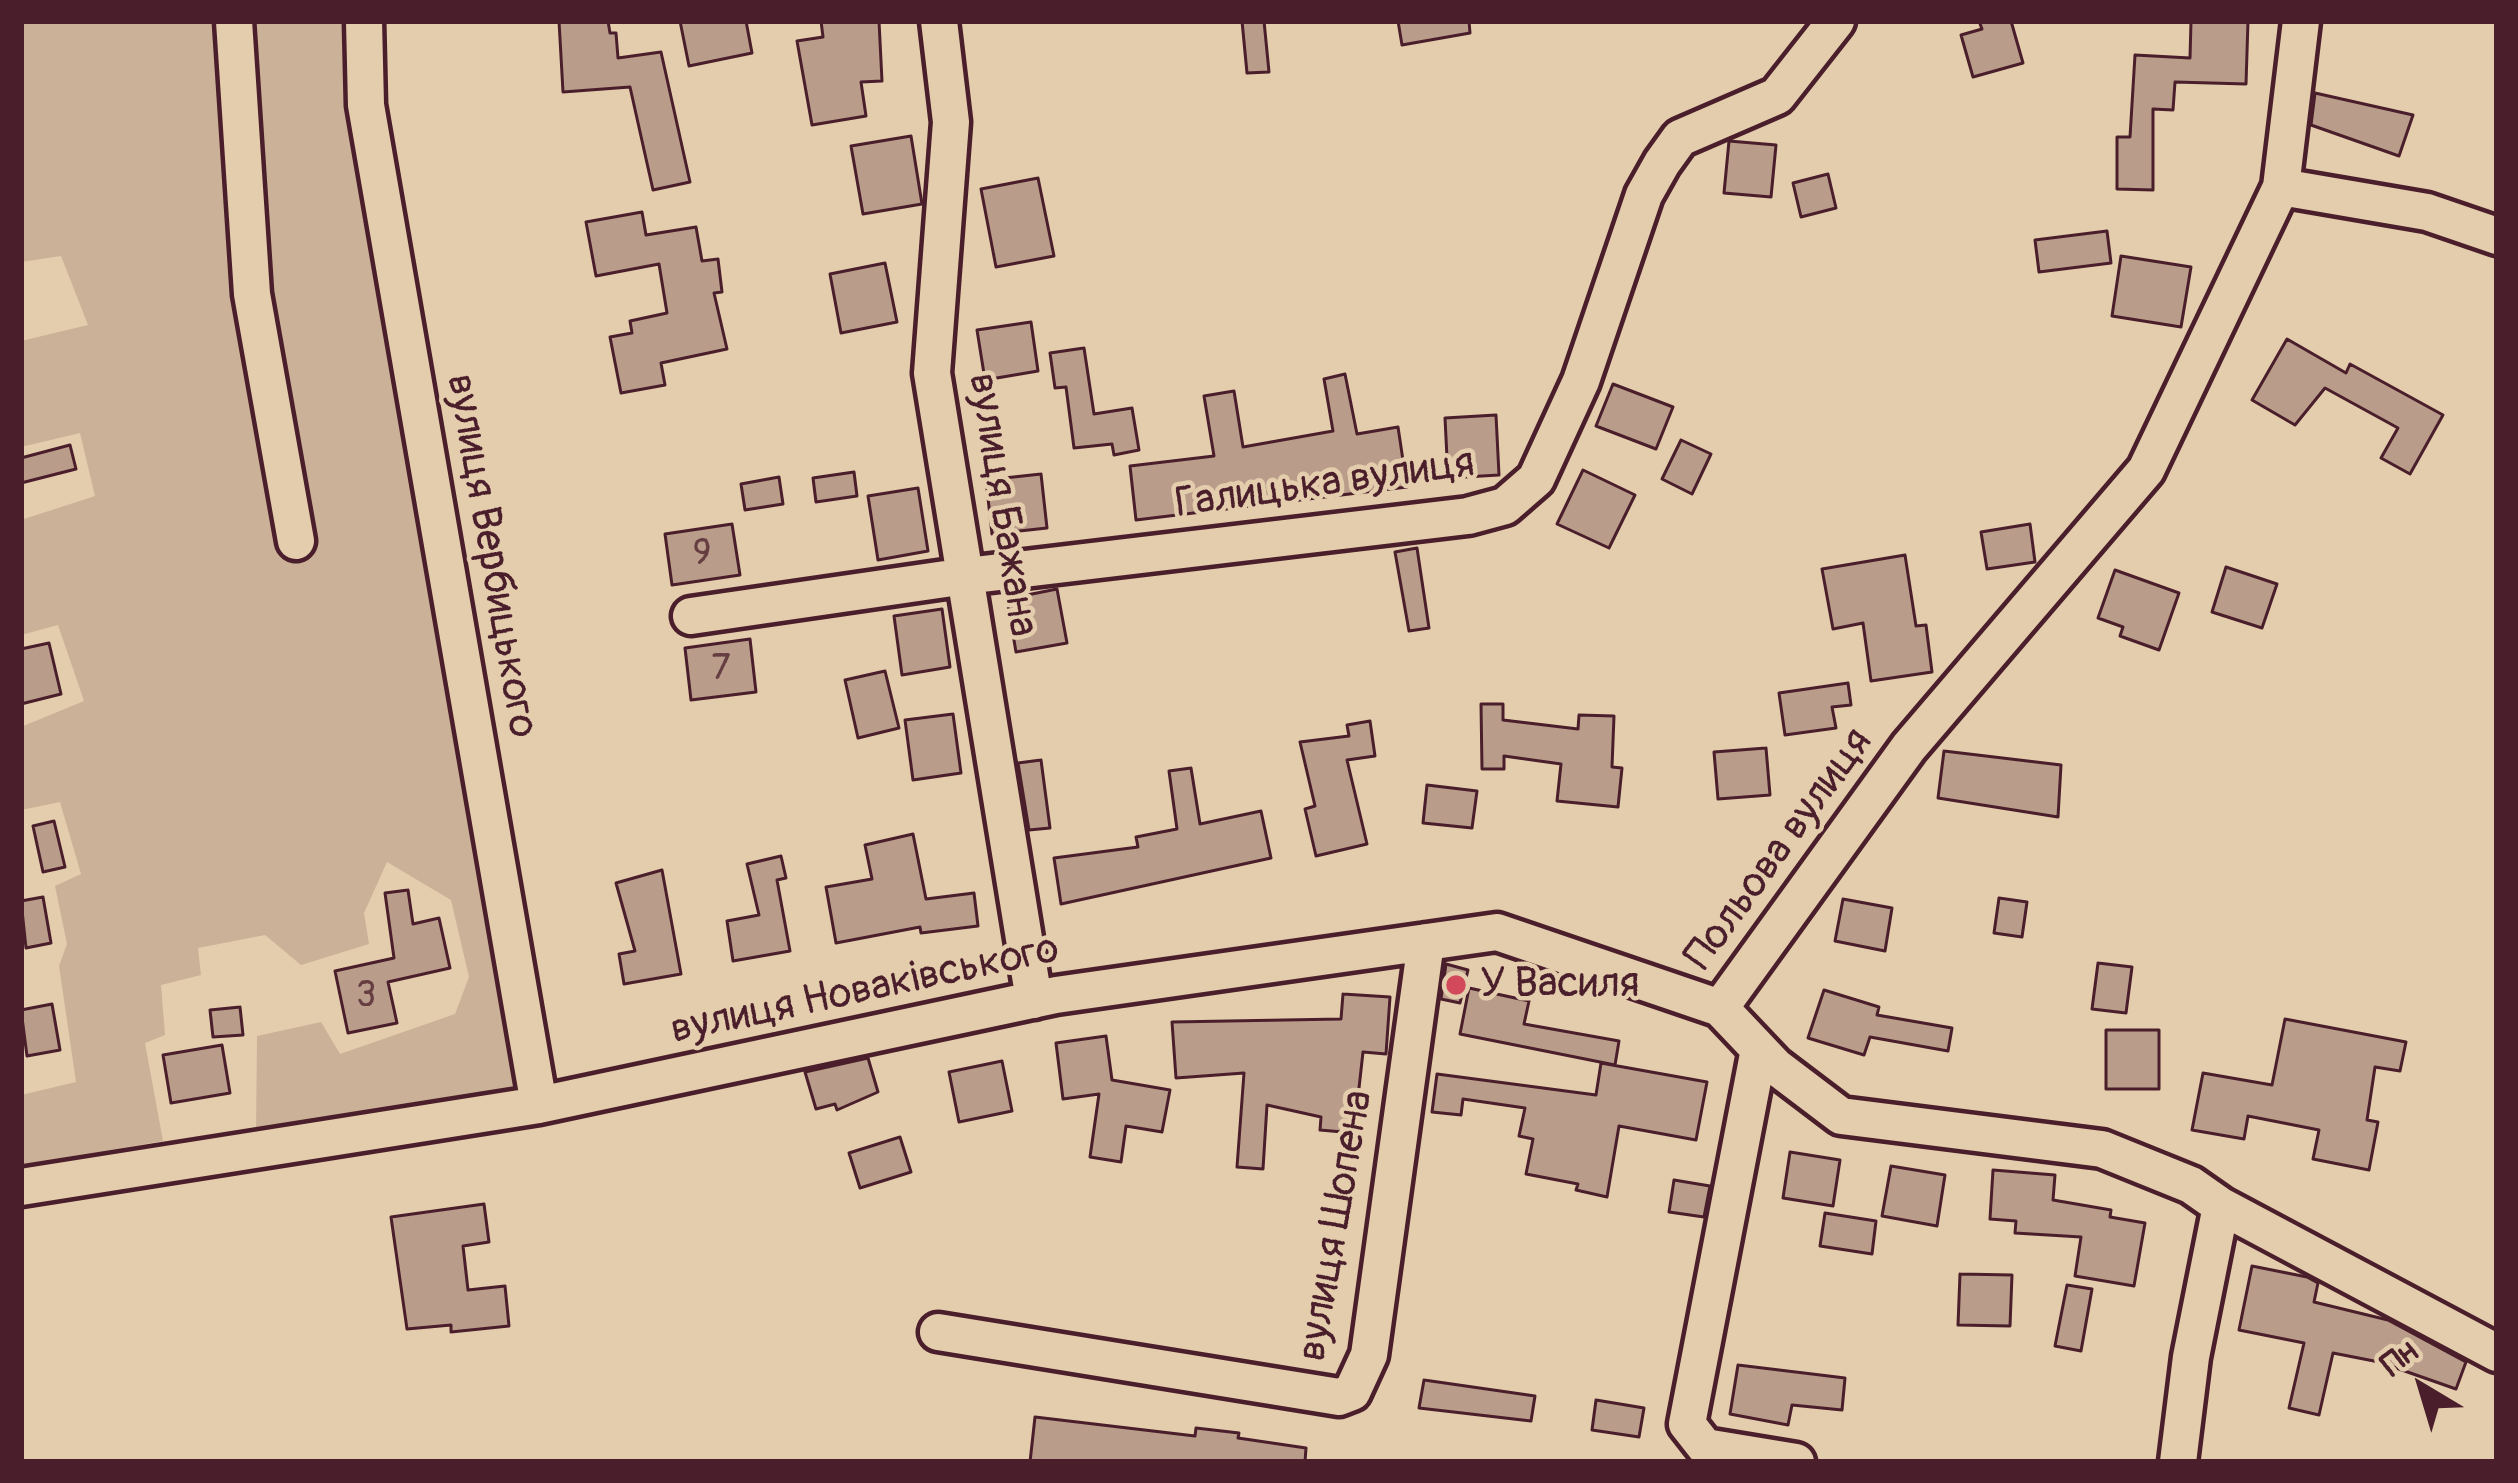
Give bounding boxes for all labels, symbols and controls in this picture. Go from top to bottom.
street label: вулиця Вербицького [433,370,547,742]
street label: вулиця Бажана [955,370,1047,640]
street label: Галицька вулиця [1172,439,1478,531]
house number: 9 [693,533,711,577]
house number: 7 [711,648,731,692]
street label: Польова вулиця [1675,719,1885,981]
street label: вулиця Новаківського [666,925,1064,1057]
place label: У Василя [1480,960,1639,1010]
marker: У Василя [1443,972,1469,998]
house number: 3 [356,975,376,1019]
street label: вулиця Шопена [1288,1087,1386,1365]
north arrow [2362,1327,2482,1447]
text: Пн [2373,1331,2426,1386]

